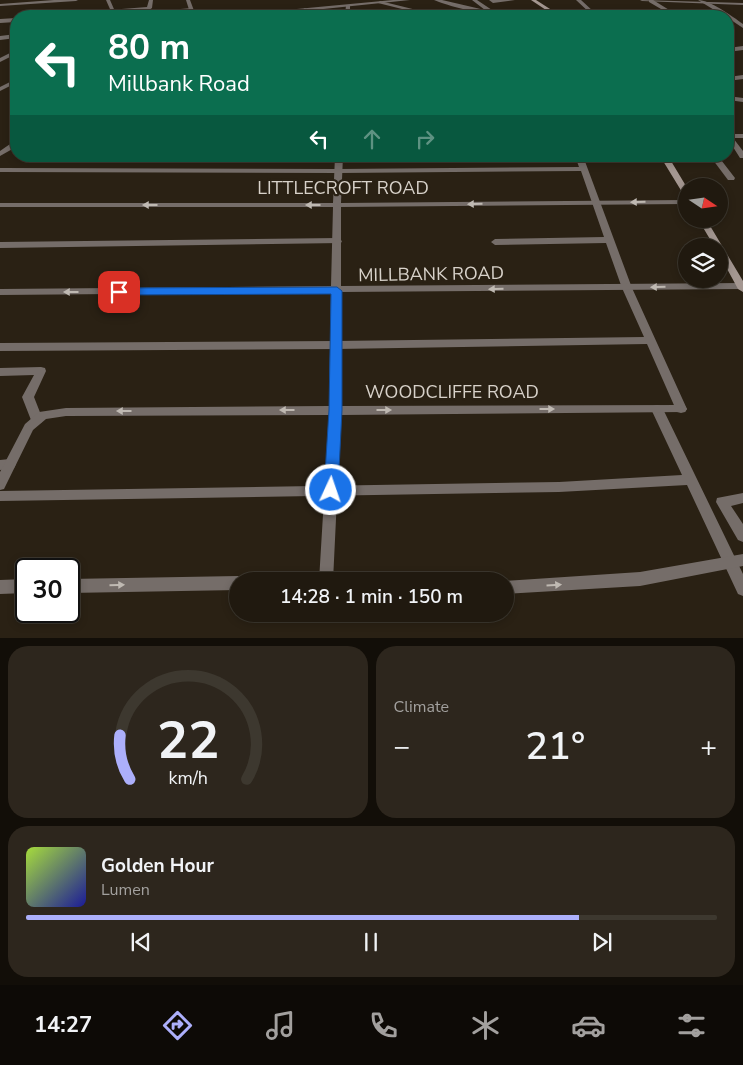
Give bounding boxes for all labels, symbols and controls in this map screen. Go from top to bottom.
text: 80 m [108,24,190,71]
icon: left [25,30,90,95]
text: Millbank Road [108,69,250,99]
icon: left [305,125,333,153]
icon: ahead [358,125,386,153]
icon: right [411,125,439,153]
street label: LITTLECROFT ROAD [257,176,429,200]
north arrow [678,178,728,228]
map controls [678,178,728,288]
one-way arrow [629,198,645,206]
one-way arrow [467,200,483,208]
one-way arrow [142,201,158,209]
one-way arrow [304,201,320,209]
button: layers [678,238,728,288]
street label: MILLBANK ROAD [358,261,504,287]
pin [98,271,140,313]
icon: arrive [105,278,133,306]
one-way arrow [650,283,666,291]
one-way arrow [487,285,503,293]
one-way arrow [62,288,78,296]
street label: WOODCLIFFE ROAD [365,380,539,404]
one-way arrow [539,405,555,413]
one-way arrow [278,406,294,414]
one-way arrow [376,406,392,414]
one-way arrow [116,407,132,415]
position arrow [304,463,356,515]
speed limit sign: 30 [15,558,80,623]
one-way arrow [110,581,126,589]
one-way arrow [546,581,562,589]
text: 14:28 · 1 min · 150 m [280,584,463,610]
text: Climate [394,696,449,718]
text: 22 [157,705,219,776]
text: 21° [525,721,585,772]
text: − [394,728,410,766]
text: + [700,728,717,766]
text: km/h [168,766,207,790]
text: Golden Hour [101,853,214,879]
text: Lumen [101,879,150,901]
icon: previous [127,928,155,956]
icon: pause [357,928,385,956]
icon: next [588,928,616,956]
icon: directions [160,1008,195,1043]
icon: music [263,1008,298,1043]
icon: phone [366,1008,401,1043]
icon: climate [468,1008,503,1043]
icon: car [571,1008,606,1043]
icon: filters [674,1008,709,1043]
text: 14:27 [34,1010,92,1040]

